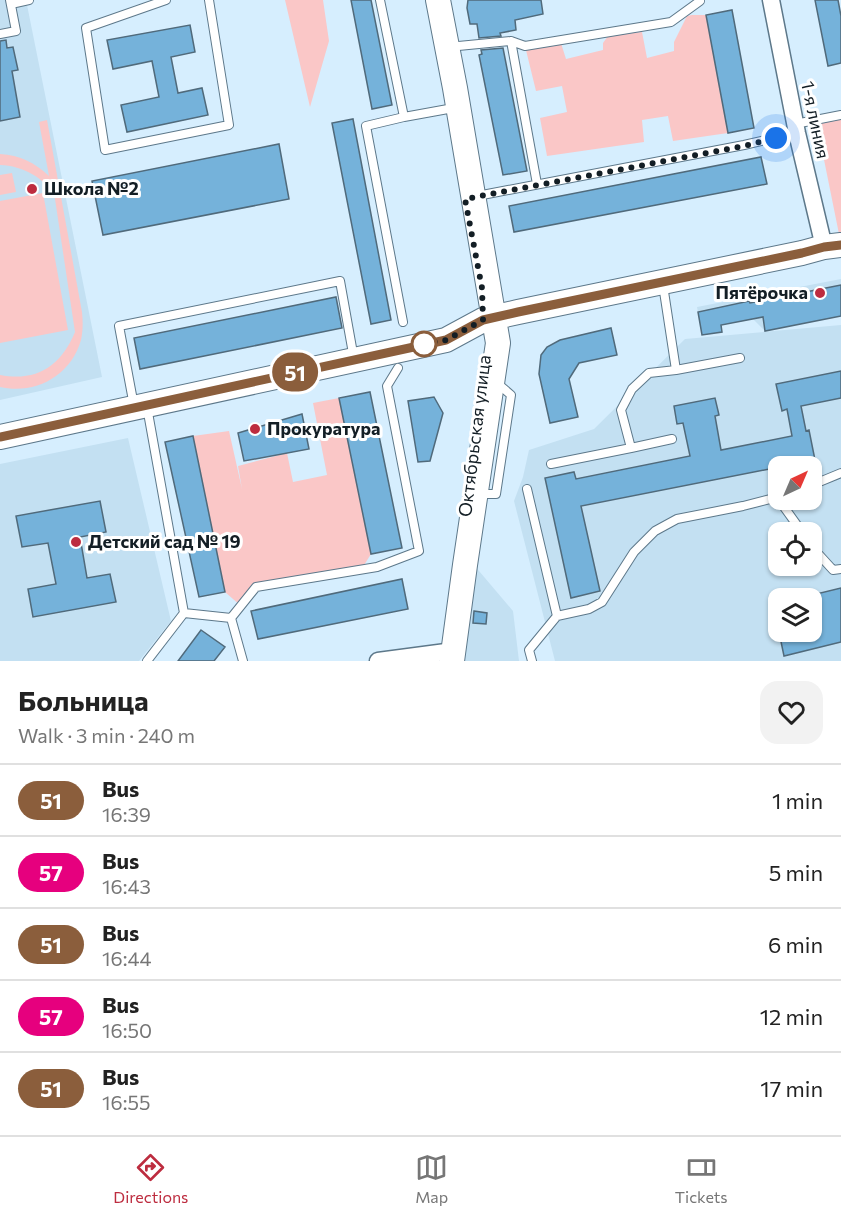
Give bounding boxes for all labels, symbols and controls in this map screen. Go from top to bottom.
street label: 1-я линия [797,79,835,161]
your location [761,123,791,153]
place label: Школа №2 [44,177,139,199]
marker: Школа №2 [25,182,39,196]
place label: Пятёрочка [716,281,808,303]
marker: Пятёрочка [813,286,827,300]
unlabelled marker [411,331,437,357]
line badge: 51 [268,352,322,392]
street label: Октябрьская улица [453,354,495,518]
text: 51 [284,360,306,385]
place label: Прокуратура [267,417,380,439]
marker: Прокуратура [248,422,262,436]
north arrow [768,456,822,510]
map controls [768,456,822,642]
button: locate [768,522,822,576]
place label: Детский сад № 19 [88,530,241,552]
marker: Детский сад № 19 [69,535,83,549]
button: layers [768,588,822,642]
button: heart [760,681,823,744]
text: Больница [18,683,149,717]
text: Walk · 3 min · 240 m [18,723,195,747]
text: Bus [102,775,139,802]
text: 1 min [772,787,823,814]
text: 51 [40,788,62,813]
text: 16:39 [102,802,151,826]
text: Bus [102,847,139,874]
text: 5 min [769,859,823,886]
text: 57 [39,860,63,885]
text: 16:43 [102,874,151,898]
text: Bus [102,919,139,946]
text: 6 min [768,931,823,958]
text: 51 [40,932,62,957]
text: 16:44 [102,946,151,970]
text: Bus [102,991,139,1018]
text: 12 min [760,1003,823,1030]
text: 57 [39,1004,63,1029]
text: 16:50 [102,1018,152,1042]
text: Bus [102,1063,139,1090]
text: 17 min [760,1075,823,1102]
text: 51 [40,1076,62,1101]
text: 16:55 [102,1090,150,1114]
tab: Directions [113,1151,188,1206]
tab: Map [415,1151,448,1206]
tab: Tickets [675,1151,728,1206]

